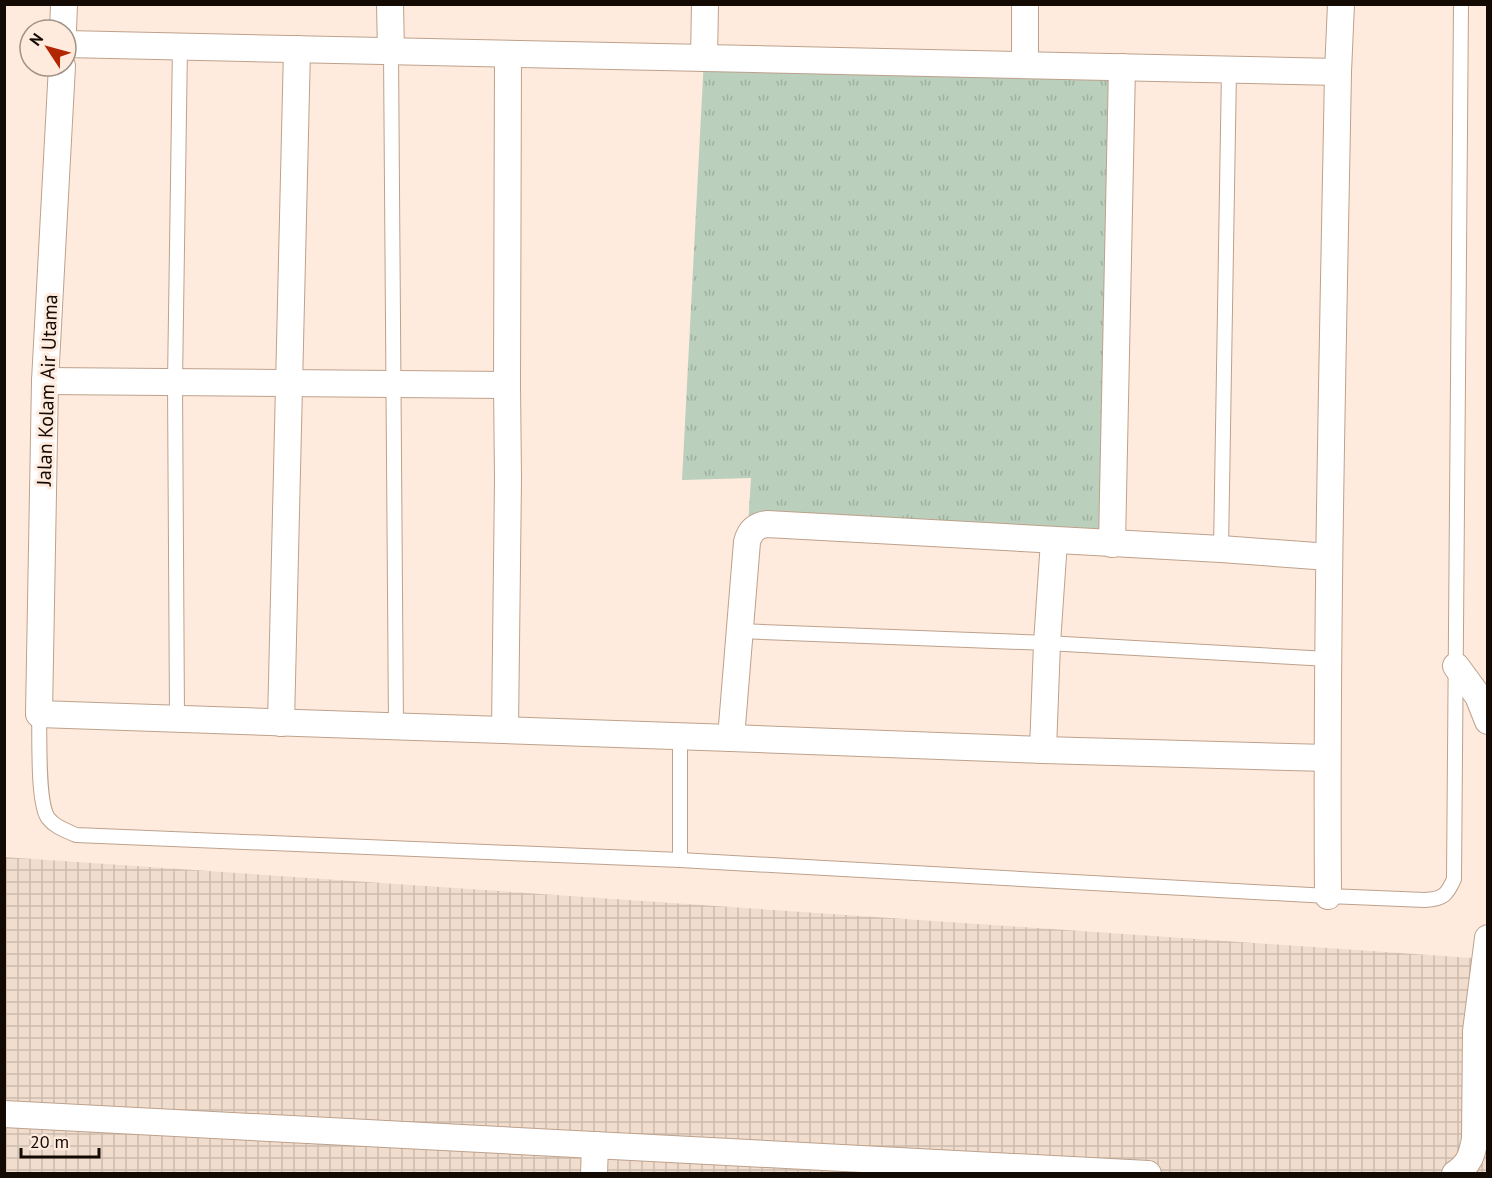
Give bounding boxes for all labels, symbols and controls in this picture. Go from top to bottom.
north arrow [18,18,78,78]
text: N [25,29,47,49]
street label: Jalan Kolam Air Utama [31,294,63,487]
scale bar [21,1121,99,1159]
text: 20 m [30,1130,69,1153]

